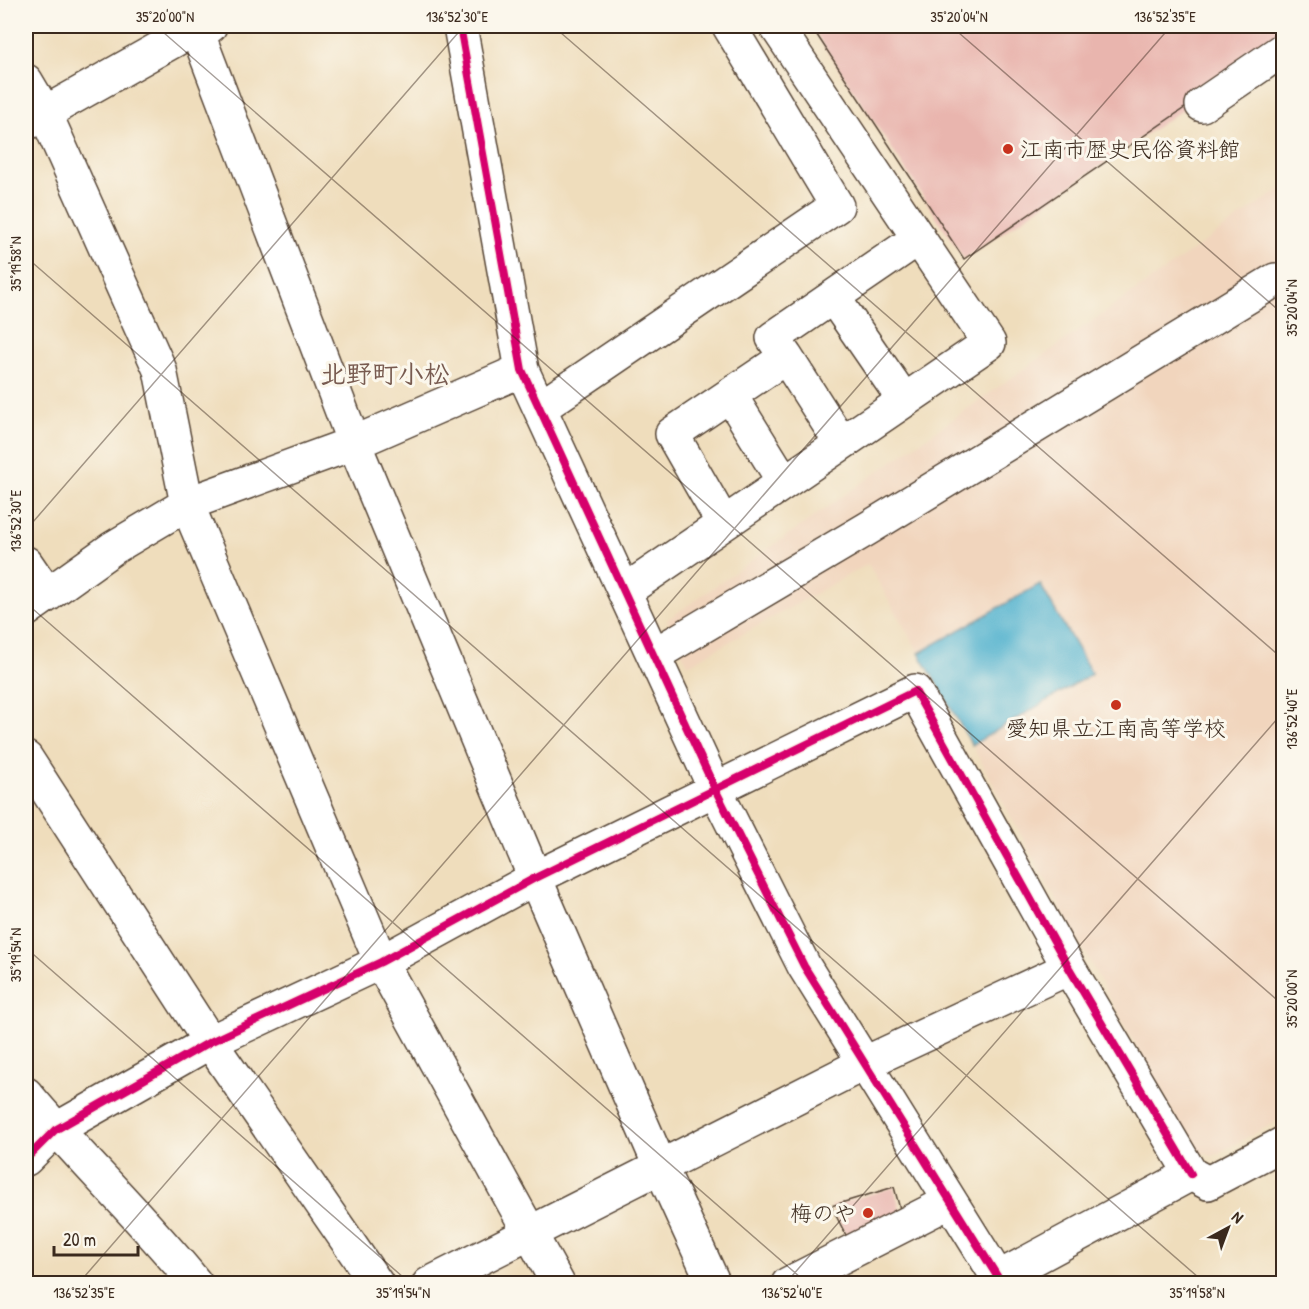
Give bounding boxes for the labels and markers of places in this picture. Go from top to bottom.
place label: 江南市歴史民俗資料館 [1020,134,1240,164]
marker: 江南市歴史民俗資料館 [1001,142,1015,156]
marker: 愛知県立江南高等学校 [1109,698,1123,712]
place label: 愛知県立江南高等学校 [1006,713,1226,743]
place label: 梅のや [790,1198,856,1228]
marker: 梅のや [861,1206,875,1220]

